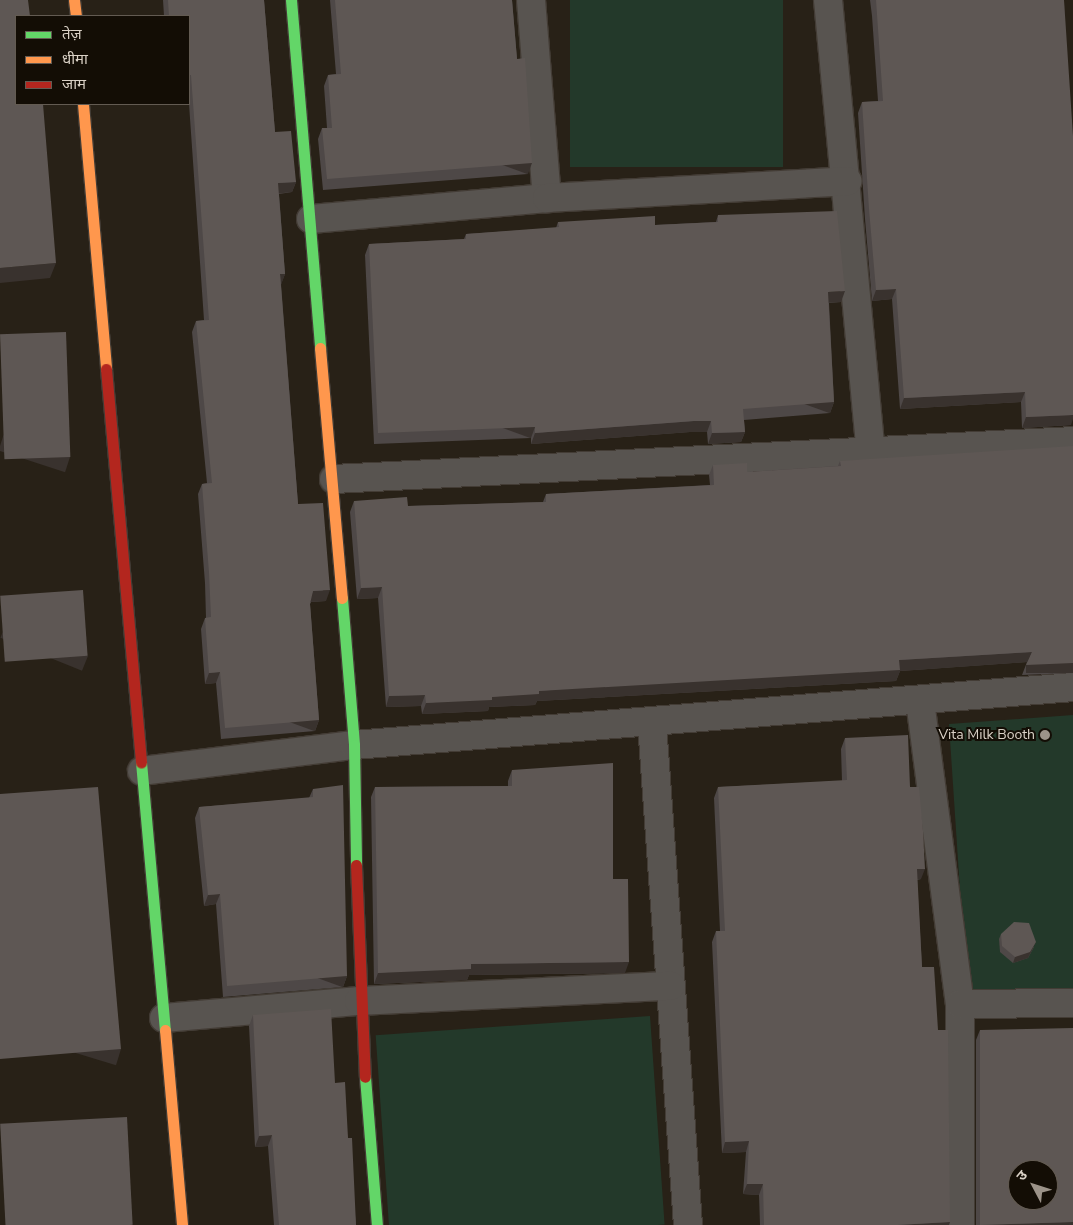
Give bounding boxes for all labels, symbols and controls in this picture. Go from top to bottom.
legend [15,15,190,105]
text: तेज़ [62,24,82,44]
text: धीमा [62,49,88,69]
text: जाम [62,74,86,94]
place label: Vita Milk Booth [938,727,1035,743]
marker: Vita Milk Booth [1039,729,1051,741]
north arrow [1008,1160,1058,1210]
text: उ [1012,1166,1032,1185]

